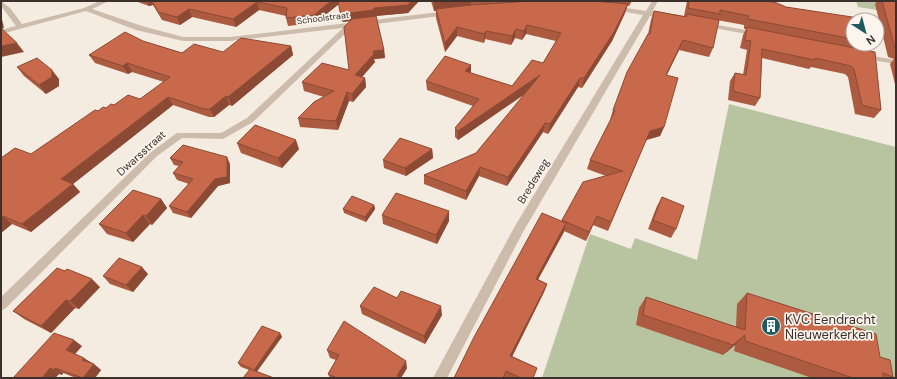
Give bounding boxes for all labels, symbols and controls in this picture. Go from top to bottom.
street label: Schoolstraat [296,9,350,27]
north arrow [845,12,885,52]
text: N [864,32,878,48]
street label: Dwarsstraat [114,127,168,179]
street label: Bredeweg [514,156,552,206]
place label: KVC Eendracht Nieuwerkerken [785,311,876,343]
building icon: KVC Eendracht Nieuwerkerken [760,315,782,337]

